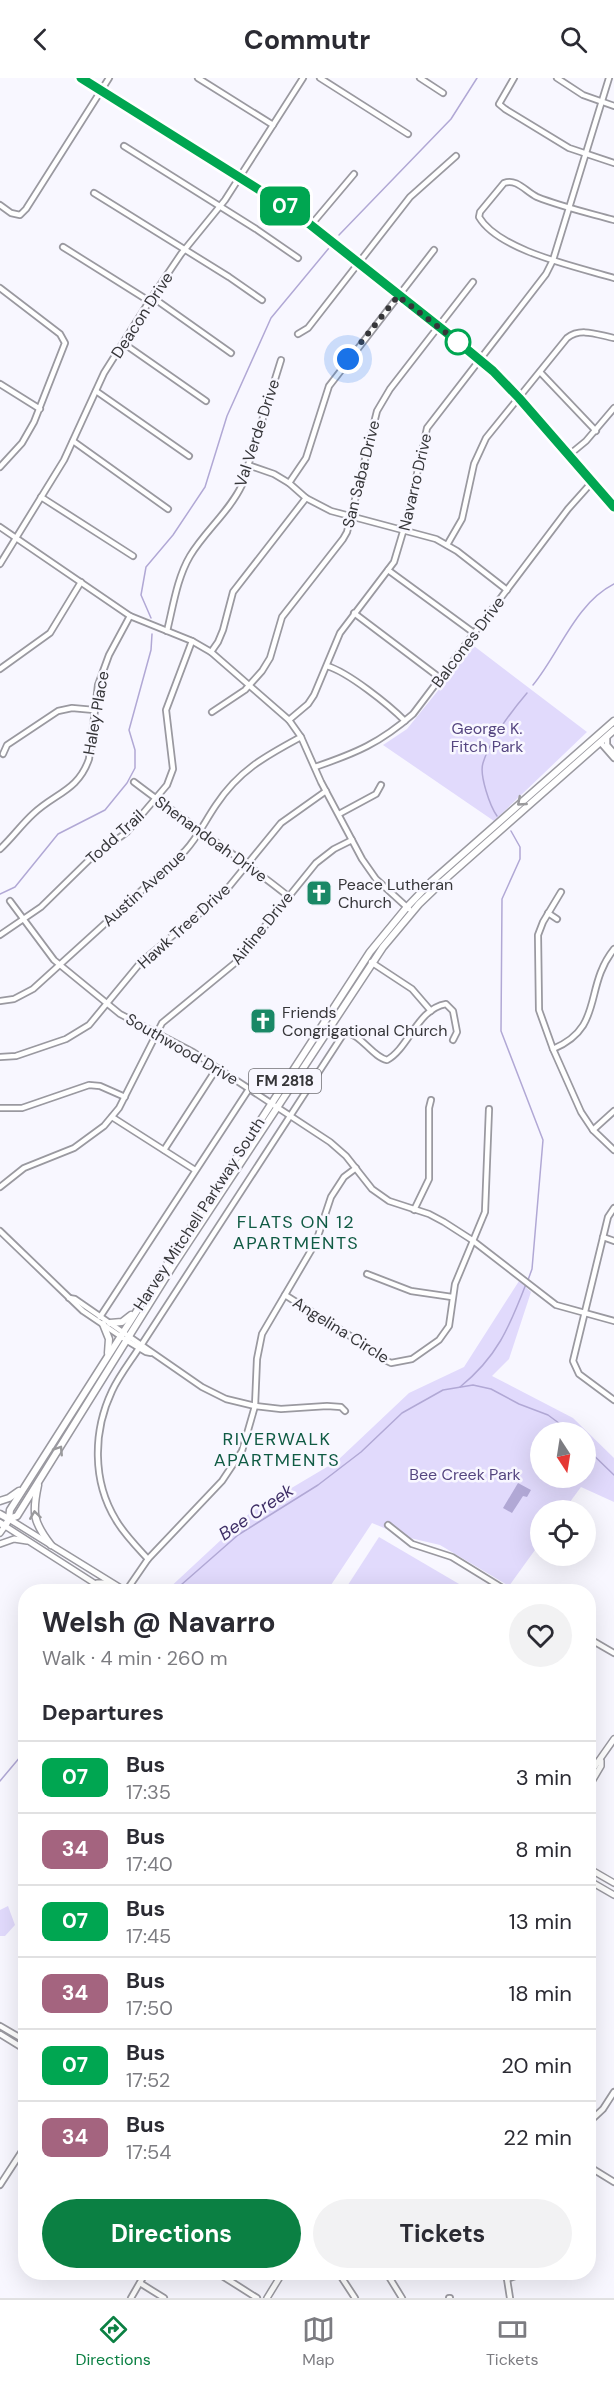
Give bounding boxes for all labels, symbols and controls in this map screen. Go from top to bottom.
text: Commutr [244,22,370,57]
icon: back [24,23,57,56]
icon: search [557,23,590,56]
line badge: 07 [258,186,312,226]
text: 07 [272,192,298,220]
street label: Deacon Drive [106,268,178,362]
unlabelled marker [445,329,471,355]
your location [333,344,363,374]
street label: Val Verde Drive [230,377,284,489]
street label: San Saba Drive [337,418,385,530]
street label: Navarro Drive [394,431,436,533]
street label: Balcones Drive [427,592,509,692]
street label: Haley Place [78,669,114,757]
park label: George K. Fitch Park [451,718,523,757]
street label: Shenandoah Drive [151,791,271,887]
one-way arrow [517,795,528,806]
street label: Todd Trail [81,805,149,869]
street label: Austin Avenue [98,845,190,931]
place label: Peace Lutheran Church [338,874,453,913]
church icon: Peace Lutheran Church [304,878,334,908]
street label: Hawk Tree Drive [133,879,235,973]
street label: Airline Drive [226,887,298,969]
place label: Friends Congrigational Church [282,1002,447,1041]
church icon: Friends Congrigational Church [248,1006,278,1036]
street label: Southwood Drive [122,1008,242,1090]
road number: FM 2818 [249,1069,321,1093]
street label: Harvey Mitchell Parkway South [129,1113,269,1315]
district label: FLATS ON 12 APARTMENTS [233,1210,359,1255]
street label: Angelina Circle [289,1292,393,1368]
north arrow [530,1422,596,1488]
map controls [530,1422,596,1566]
district label: RIVERWALK APARTMENTS [214,1427,340,1472]
one-way arrow [52,1446,63,1457]
park label: Bee Creek Park [409,1464,521,1485]
water label: Bee Creek [214,1478,299,1546]
button: locate [530,1500,596,1566]
one-way arrow [30,1510,42,1520]
text: Welsh @ Navarro [42,1604,276,1641]
button: heart [509,1604,572,1667]
text: Walk · 4 min · 260 m [42,1645,227,1671]
text: Departures [42,1698,164,1727]
text: Bus [126,1750,165,1779]
text: 07 [62,1763,88,1791]
text: 3 min [516,1763,572,1792]
text: 17:35 [126,1779,171,1805]
text: Bus [126,1822,165,1851]
text: 34 [62,1835,88,1863]
text: 8 min [515,1835,572,1864]
text: 17:40 [126,1851,173,1877]
text: Bus [126,1894,165,1923]
text: 07 [62,1907,88,1935]
text: 13 min [509,1907,572,1936]
text: 17:45 [126,1923,171,1949]
text: Bus [126,1966,165,1995]
text: 34 [62,1979,88,2007]
text: 18 min [508,1979,572,2008]
text: 17:50 [126,1995,173,2021]
text: Bus [126,2038,165,2067]
text: 07 [62,2051,88,2079]
text: 20 min [501,2051,572,2080]
text: 17:52 [126,2067,170,2093]
text: Bus [126,2110,165,2139]
text: 34 [62,2123,88,2151]
text: 22 min [503,2123,572,2152]
text: 17:54 [126,2139,171,2165]
button: Directions [42,2199,301,2268]
button: Tickets [313,2199,572,2268]
tab: Directions [76,2313,151,2370]
tab: Map [302,2313,335,2370]
tab: Tickets [486,2313,538,2370]

